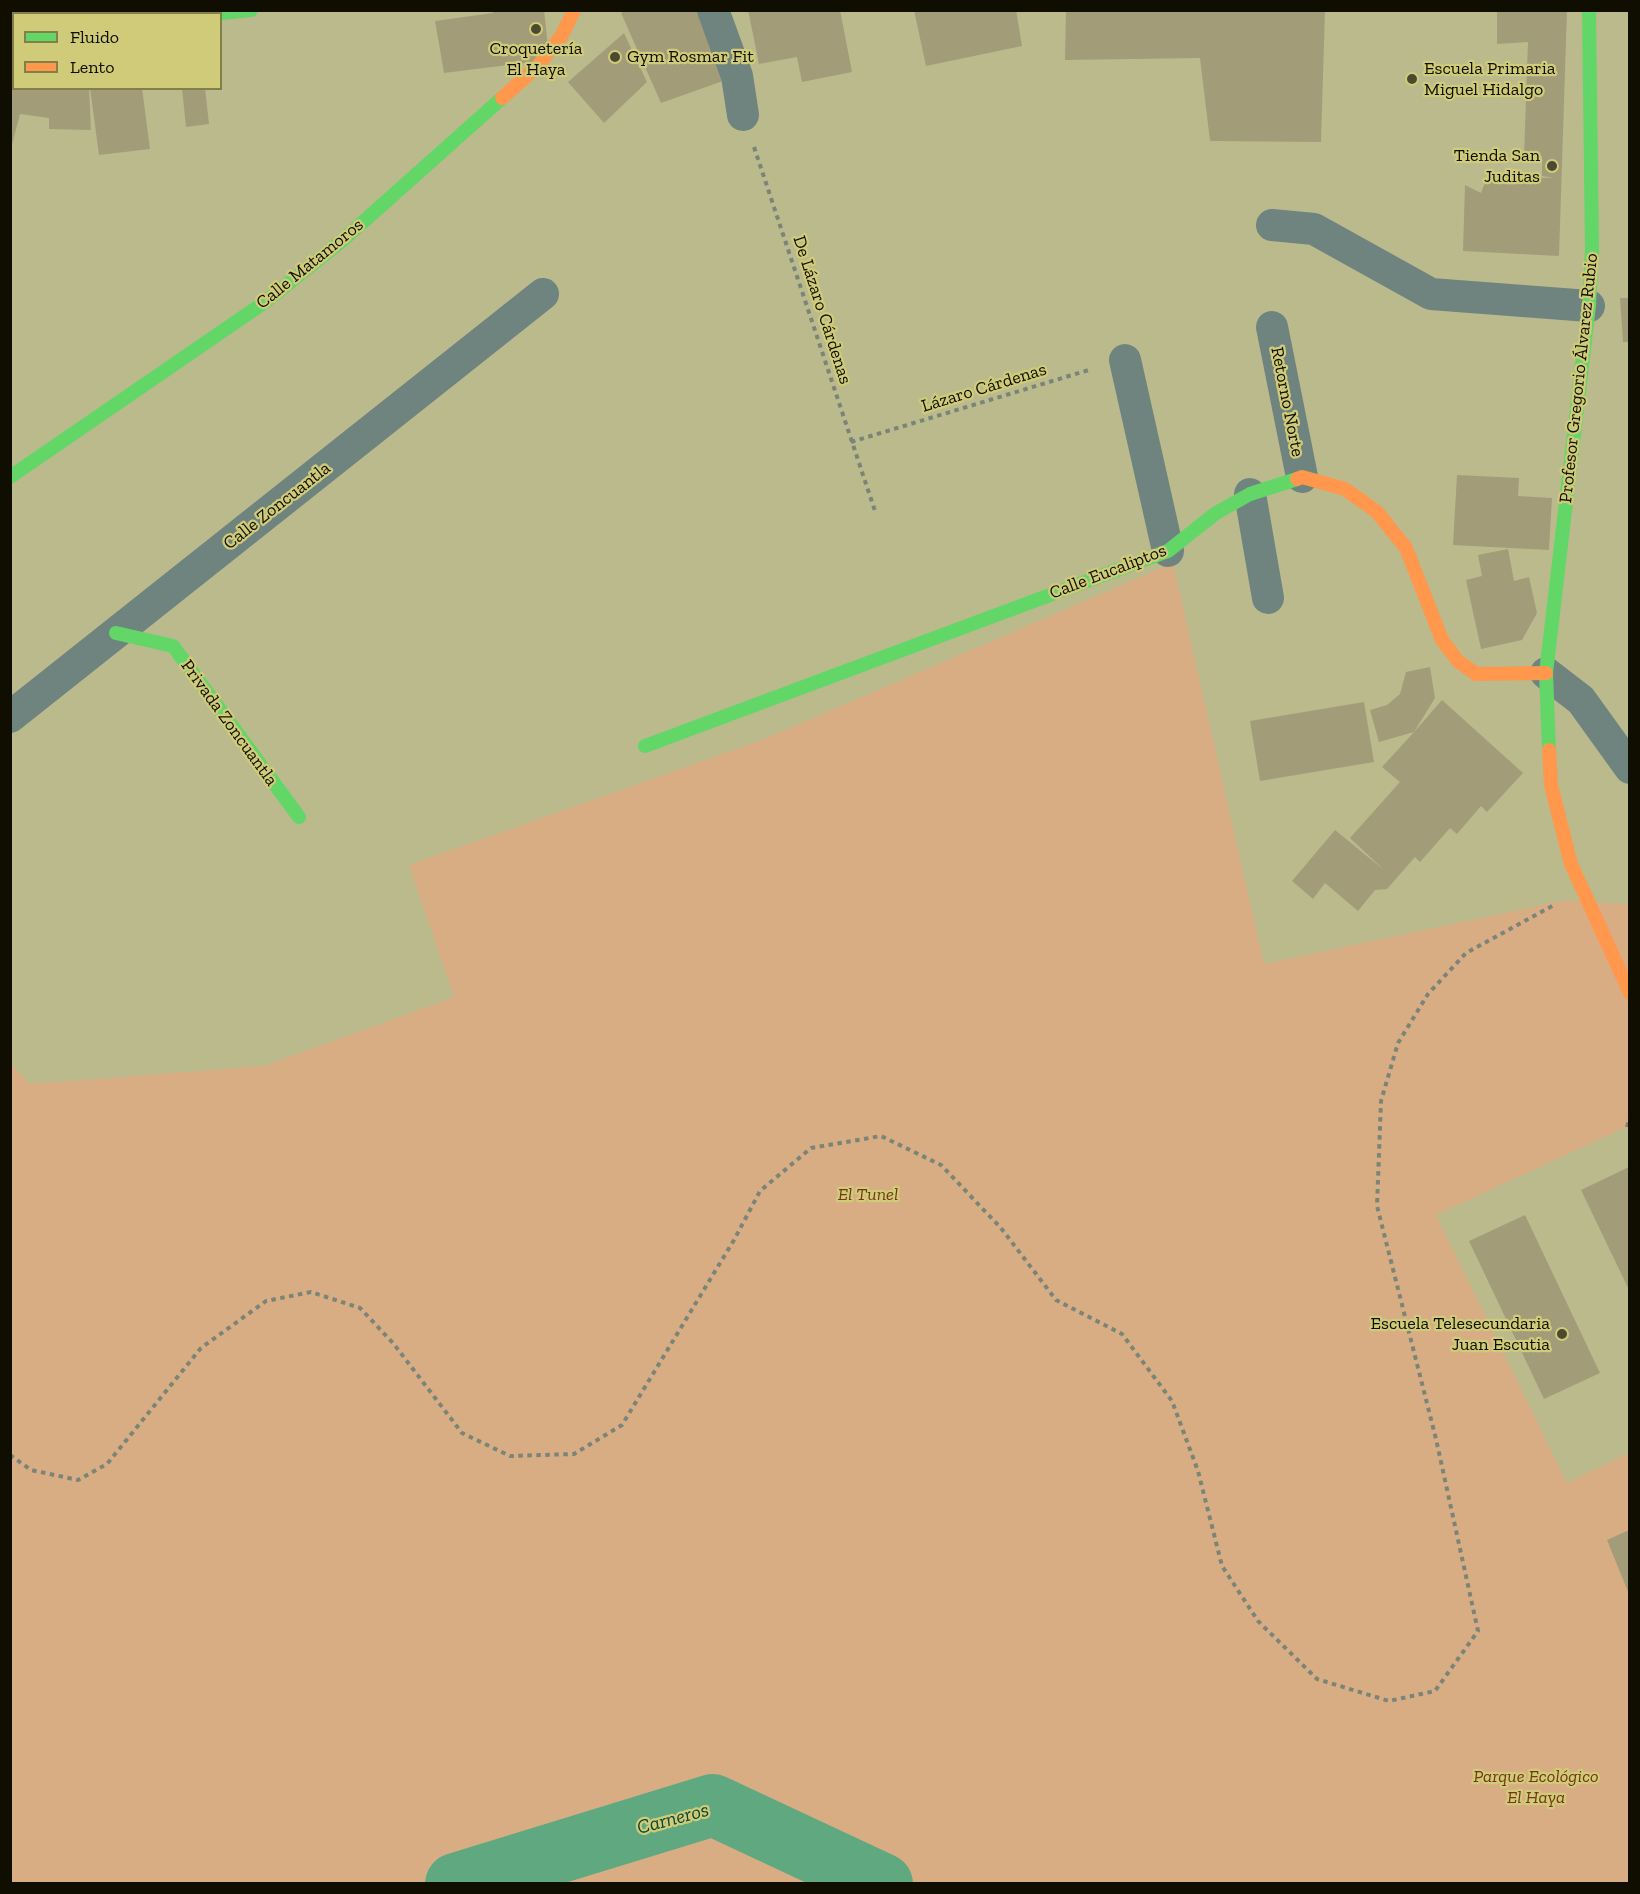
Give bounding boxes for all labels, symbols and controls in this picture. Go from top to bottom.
legend [12,12,222,90]
marker: Croquetería El Haya [529,22,543,36]
text: Fluido [70,26,119,48]
place label: Croquetería El Haya [489,38,583,80]
place label: Gym Rosmar Fit [627,46,754,68]
marker: Gym Rosmar Fit [608,50,622,64]
text: Lento [70,56,115,78]
place label: Escuela Primaria Miguel Hidalgo [1424,58,1555,100]
marker: Escuela Primaria Miguel Hidalgo [1405,72,1419,86]
place label: Tienda San Juditas [1454,145,1540,188]
marker: Tienda San Juditas [1545,159,1559,173]
street label: Calle Matamoros [252,214,368,314]
street label: De Lázaro Cárdenas [788,233,856,387]
street label: Profesor Gregorio Álvarez Rubio [1555,252,1603,504]
street label: Retorno Norte [1266,345,1308,459]
street label: Lázaro Cárdenas [919,359,1049,417]
street label: Calle Zoncuantla [219,457,335,555]
street label: Calle Eucaliptos [1046,540,1170,604]
street label: Privada Zoncuantla [176,656,282,790]
park label: El Tunel [838,1184,898,1206]
place label: Escuela Telesecundaria Juan Escutia [1370,1313,1550,1356]
marker: Escuela Telesecundaria Juan Escutia [1555,1327,1569,1341]
park label: Parque Ecológico El Haya [1473,1766,1599,1808]
water label: Carneros [634,1798,712,1840]

